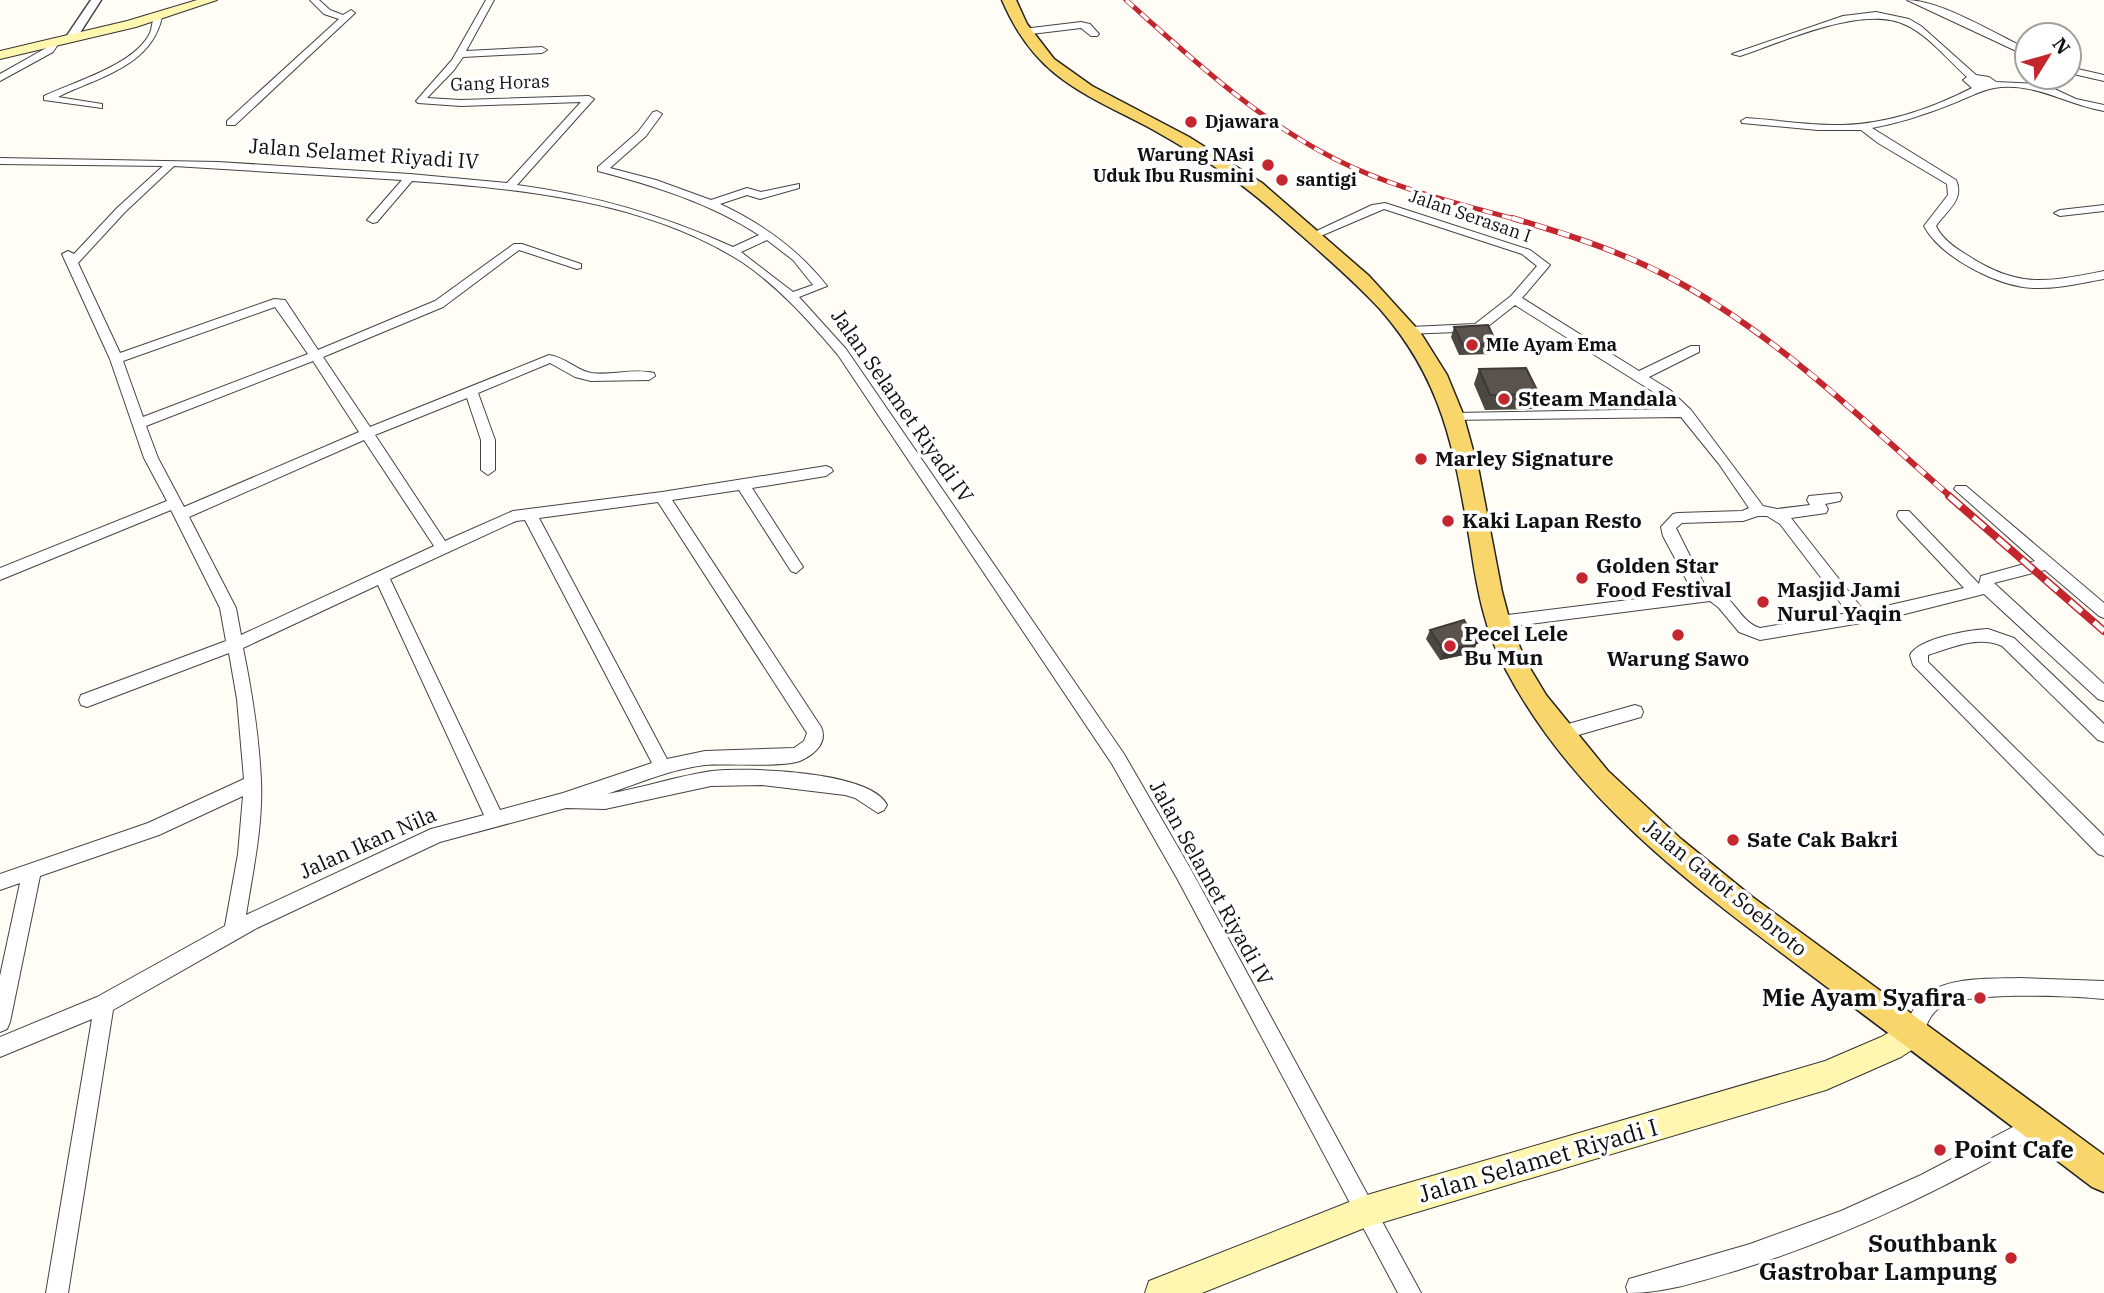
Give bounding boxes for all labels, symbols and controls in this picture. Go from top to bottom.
north arrow [2013,21,2083,91]
text: N [2047,33,2076,59]
street label: Gang Horas [450,69,550,96]
place label: Djawara [1205,110,1279,133]
marker: Djawara [1183,114,1199,130]
street label: Jalan Selamet Riyadi IV [248,131,480,175]
place label: Warung NAsi Uduk Ibu Rusmini [1093,143,1254,187]
marker: Warung NAsi Uduk Ibu Rusmini [1260,157,1276,173]
place label: santigi [1296,168,1357,191]
marker: santigi [1274,172,1290,188]
street label: Jalan Serasan I [1406,184,1534,247]
street label: Jalan Selamet Riyadi IV [825,303,980,508]
place label: MIe Ayam Ema [1486,333,1617,356]
marker: MIe Ayam Ema [1464,337,1480,353]
place label: Steam Mandala [1518,384,1677,412]
marker: Steam Mandala [1496,391,1512,407]
place label: Marley Signature [1435,444,1614,472]
marker: Marley Signature [1413,451,1429,467]
place label: Kaki Lapan Resto [1462,506,1642,534]
marker: Kaki Lapan Resto [1440,513,1456,529]
place label: Golden Star Food Festival [1596,551,1732,603]
marker: Golden Star Food Festival [1574,570,1590,586]
place label: Masjid Jami Nurul Yaqin [1777,575,1902,627]
marker: Masjid Jami Nurul Yaqin [1755,594,1771,610]
place label: Pecel Lele Bu Mun [1464,619,1568,671]
marker: Warung Sawo [1670,627,1686,643]
marker: Pecel Lele Bu Mun [1442,638,1458,654]
place label: Warung Sawo [1607,644,1749,672]
street label: Jalan Selamet Riyadi IV [1144,775,1280,990]
street label: Jalan Ikan Nila [295,799,440,885]
street label: Jalan Gatot Soebroto [1638,812,1814,962]
place label: Sate Cak Bakri [1747,825,1898,853]
marker: Sate Cak Bakri [1725,832,1741,848]
place label: Mie Ayam Syafira [1762,981,1966,1013]
marker: Mie Ayam Syafira [1972,990,1988,1006]
street label: Jalan Selamet Riyadi I [1414,1111,1661,1210]
place label: Point Cafe [1954,1133,2074,1165]
marker: Point Cafe [1932,1142,1948,1158]
place label: Southbank Gastrobar Lampung [1759,1227,1997,1287]
marker: Southbank Gastrobar Lampung [2003,1250,2019,1266]

